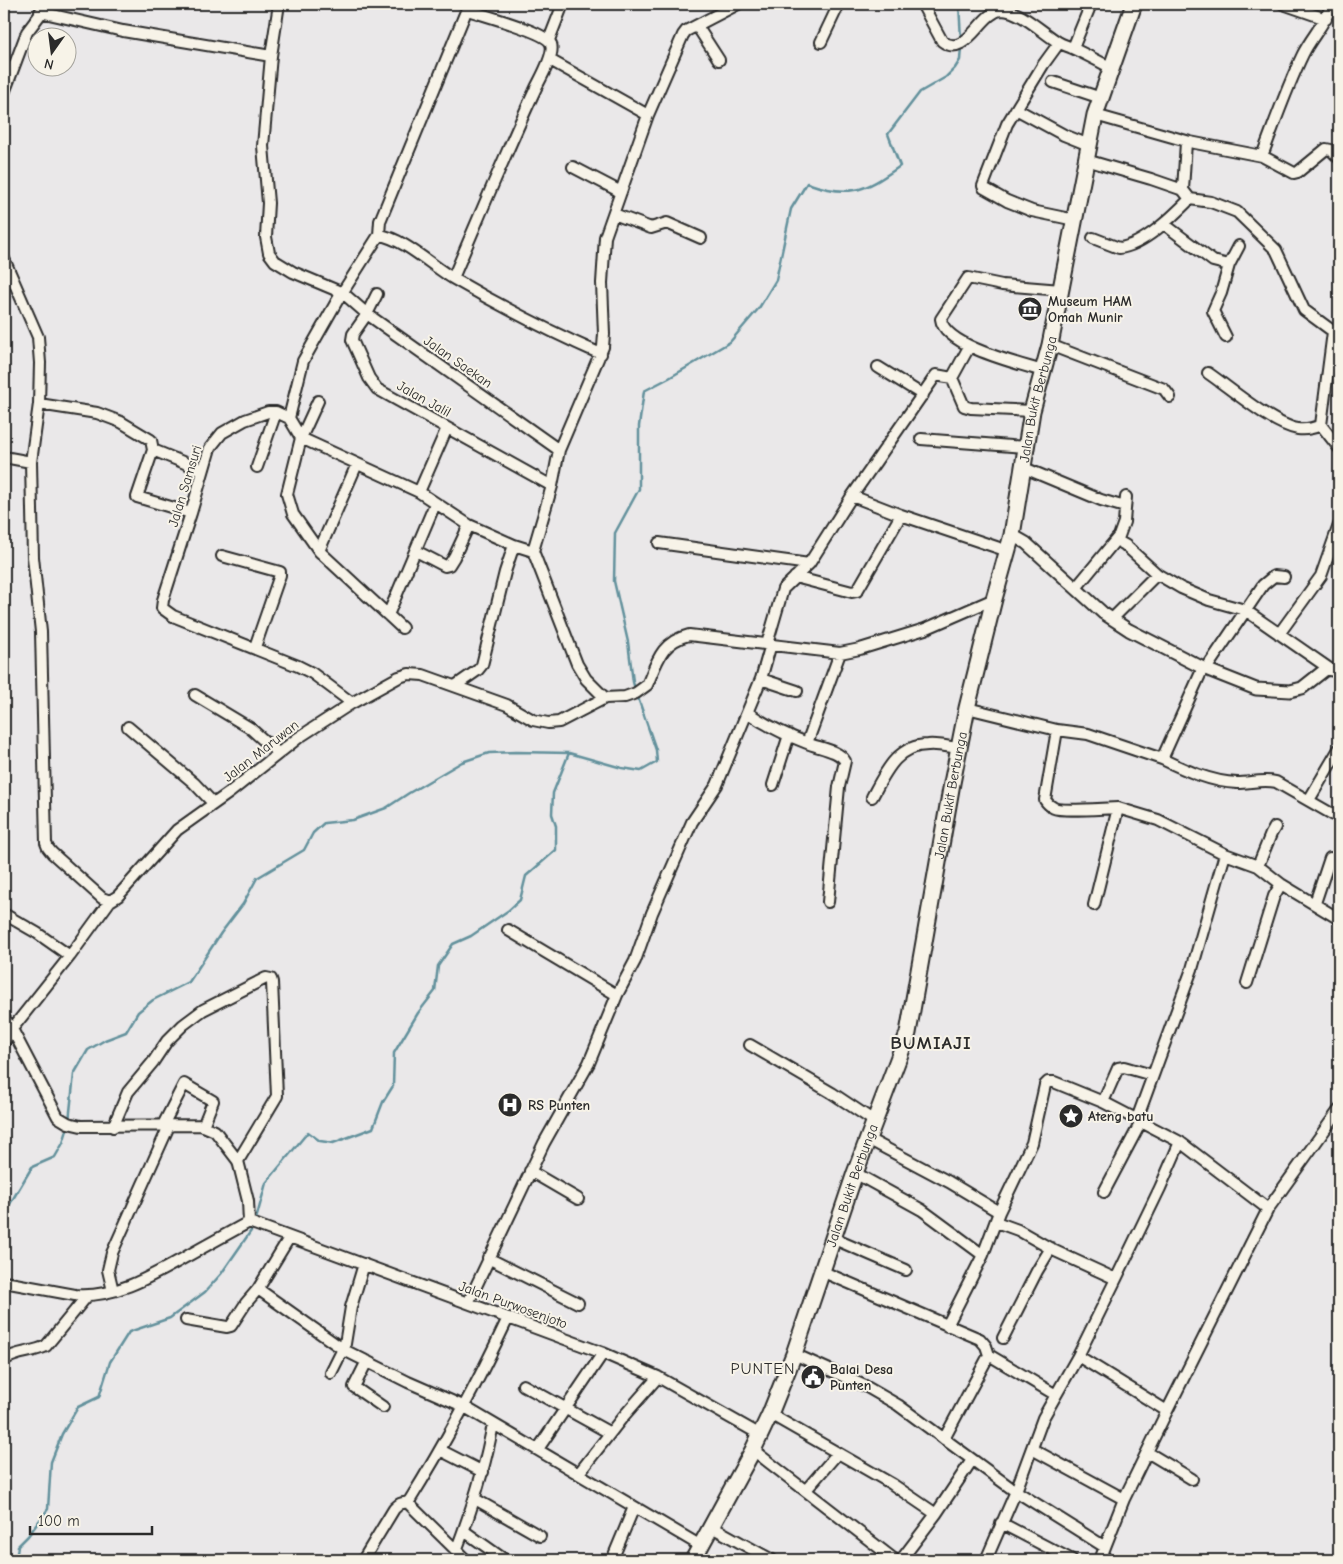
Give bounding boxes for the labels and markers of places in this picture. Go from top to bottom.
place label: Museum HAM Omah Munir [1048,293,1132,326]
museum icon: Museum HAM Omah Munir [1017,296,1043,322]
hospital icon: RS Punten [497,1092,523,1118]
place label: RS Punten [528,1097,590,1114]
place icon: Ateng batu [1058,1103,1084,1129]
place label: Ateng batu [1088,1108,1153,1125]
place label: Balai Desa Punten [830,1361,893,1394]
public building icon: Balai Desa Punten [800,1364,826,1390]

